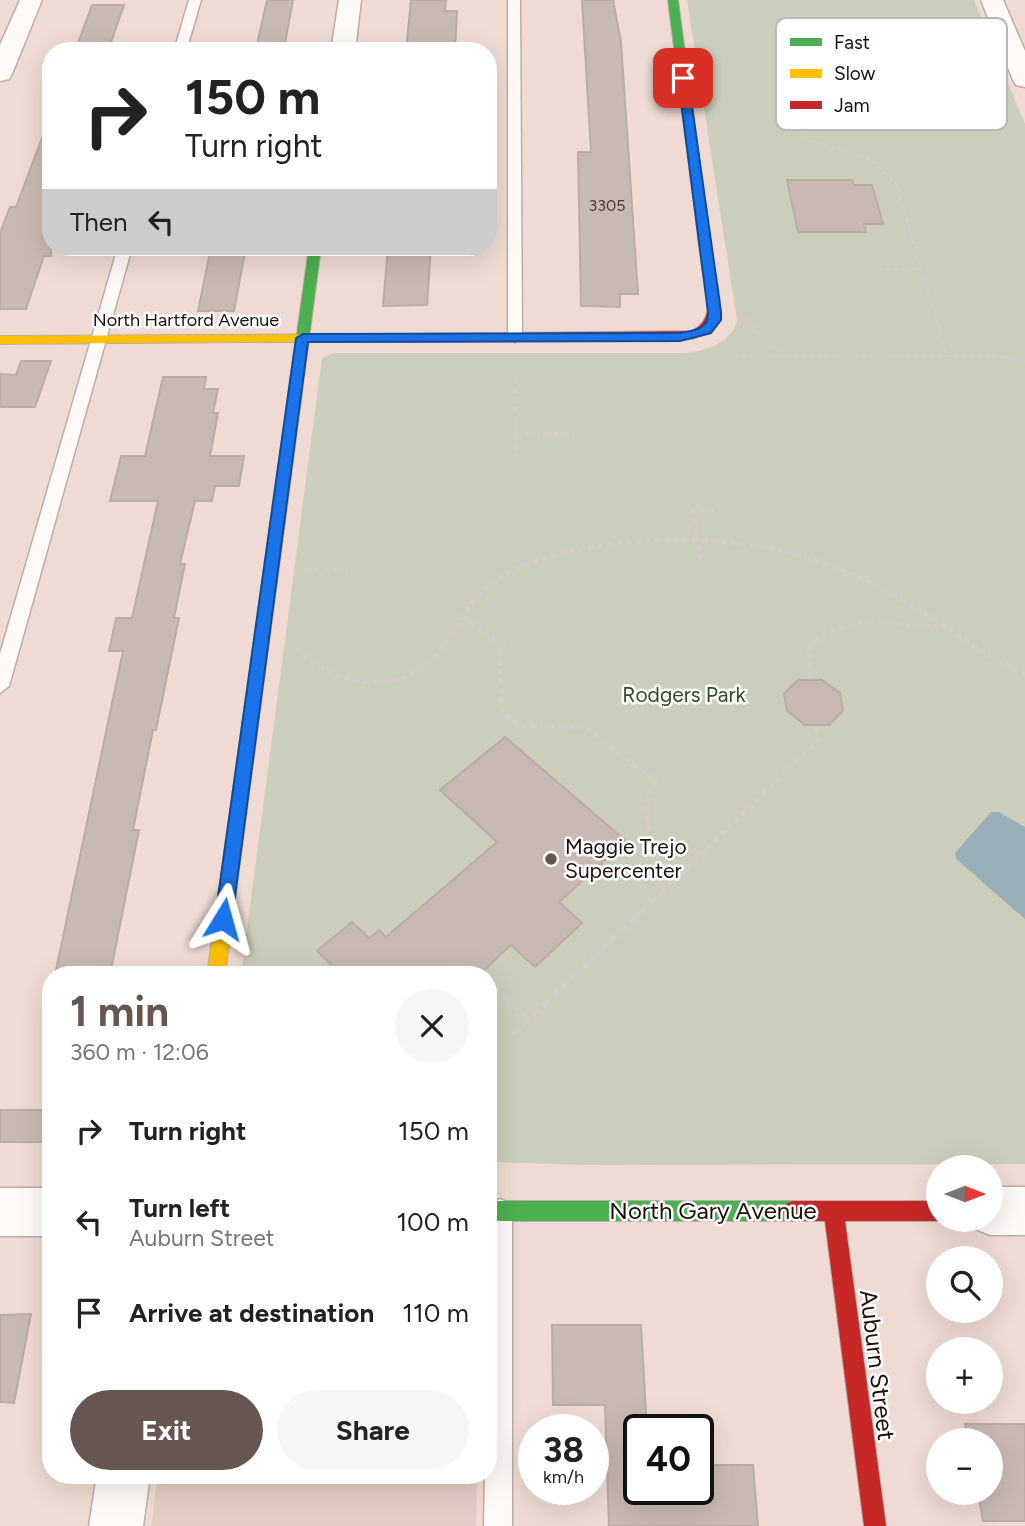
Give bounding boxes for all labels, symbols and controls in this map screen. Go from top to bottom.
legend [776,18,1007,130]
text: Fast [834,31,870,54]
pin [653,48,713,108]
icon: arrive [664,59,702,97]
text: Slow [834,62,876,85]
text: 150 m [185,67,320,126]
icon: right [70,70,161,161]
text: Jam [834,94,870,117]
text: Turn right [185,127,323,165]
house number: 3305 [589,196,625,215]
icon: left [142,203,180,241]
text: Then [70,206,128,238]
street label: North Hartford Avenue [93,309,279,331]
park label: Rodgers Park [622,682,747,707]
place label: Maggie Trejo Supercenter [565,834,687,883]
marker: Maggie Trejo Supercenter [543,851,559,867]
position arrow [186,882,260,956]
text: 1 min [70,986,169,1037]
button: close [395,989,469,1063]
text: 360 m · 12:06 [70,1038,209,1066]
icon: right [70,1112,108,1150]
text: Turn right [129,1115,246,1147]
text: 150 m [398,1115,469,1147]
north arrow [926,1155,1003,1232]
map controls [926,1155,1003,1505]
text: Turn left [129,1192,230,1224]
street label: North Gary Avenue [609,1196,817,1225]
icon: left [70,1203,108,1241]
text: 100 m [396,1206,469,1238]
text: Auburn Street [129,1224,274,1252]
button: search [926,1246,1003,1323]
street label: Auburn Street [854,1288,901,1442]
icon: arrive [70,1294,108,1332]
text: Arrive at destination [129,1297,374,1329]
text: 110 m [402,1297,469,1329]
button: + [926,1337,1003,1414]
button: Exit [70,1390,263,1470]
button: Share [277,1390,469,1470]
speed limit sign: 40 [623,1414,714,1505]
button: − [926,1428,1003,1505]
text: 38 [543,1429,584,1471]
text: km/h [543,1466,584,1488]

